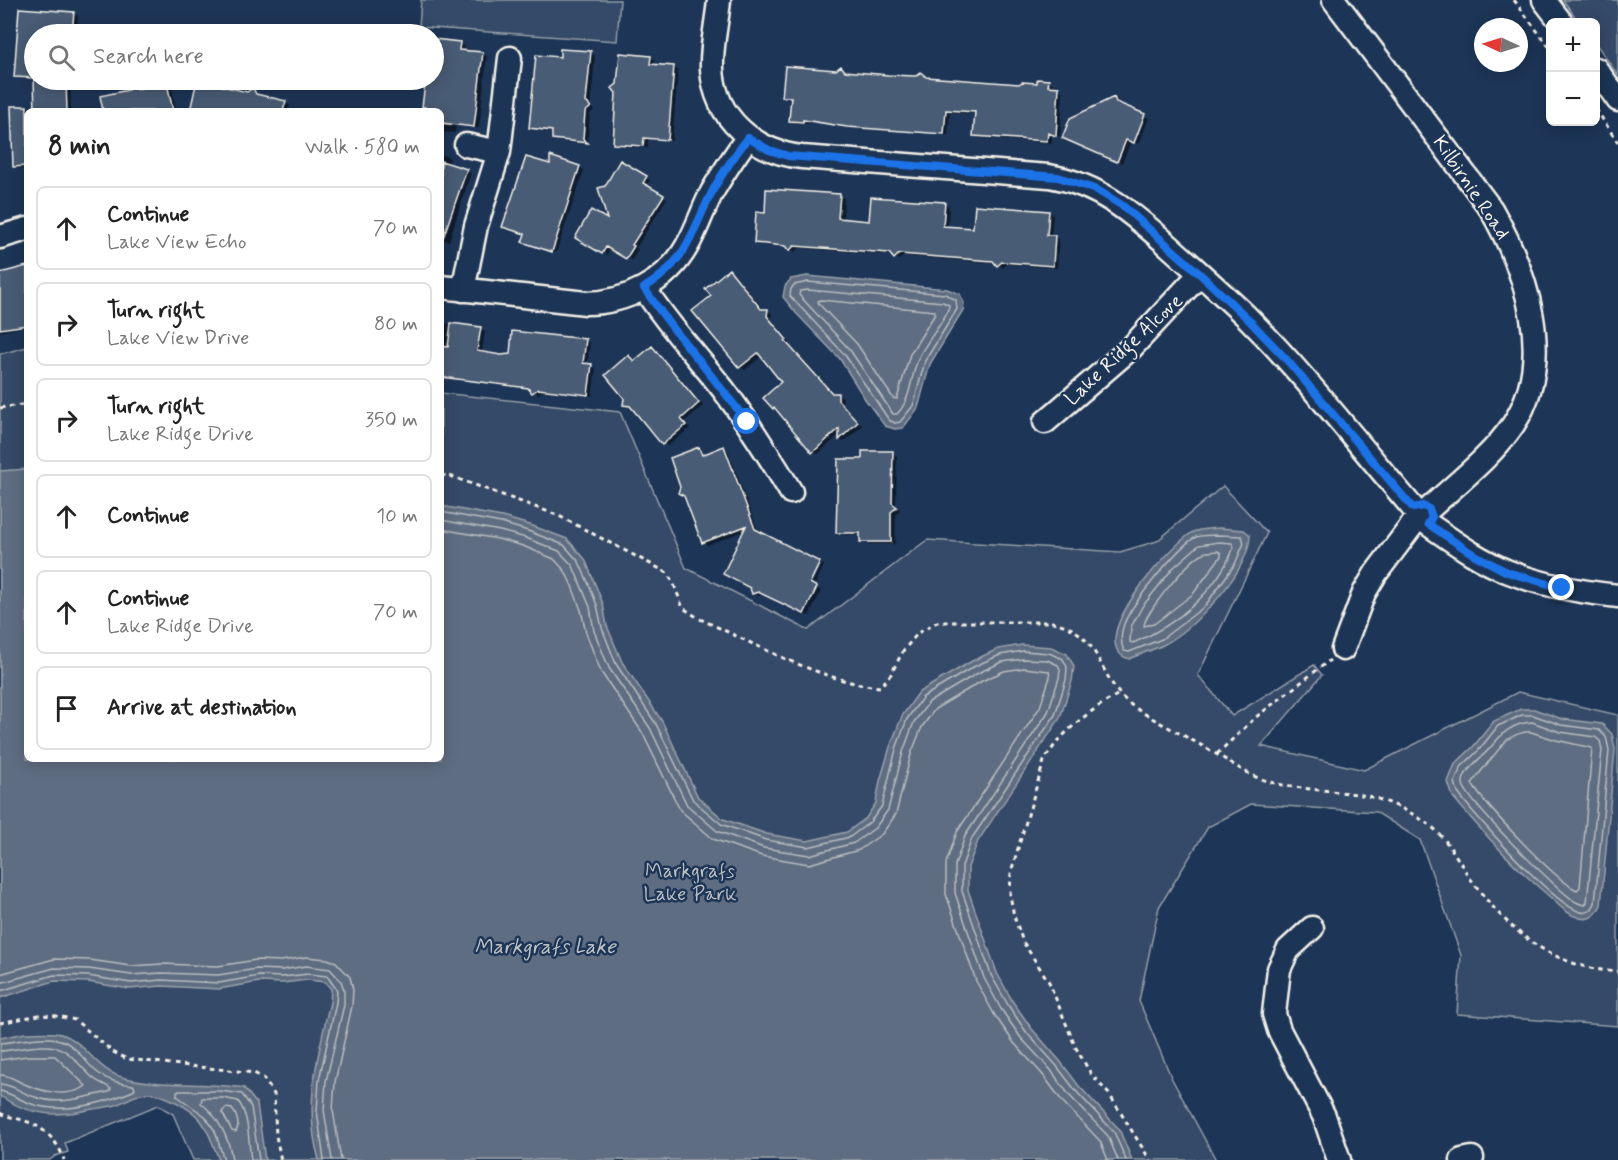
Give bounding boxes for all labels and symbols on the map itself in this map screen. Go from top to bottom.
north arrow [1474,18,1528,72]
street label: Kilbirnie Road [1426,130,1516,245]
street label: Lake Ridge Alcove [1059,288,1191,413]
route start [733,408,759,434]
route end [1548,574,1574,600]
park label: Markgrafs Lake Park [643,858,737,908]
water label: Markgrafs Lake [474,933,617,961]

